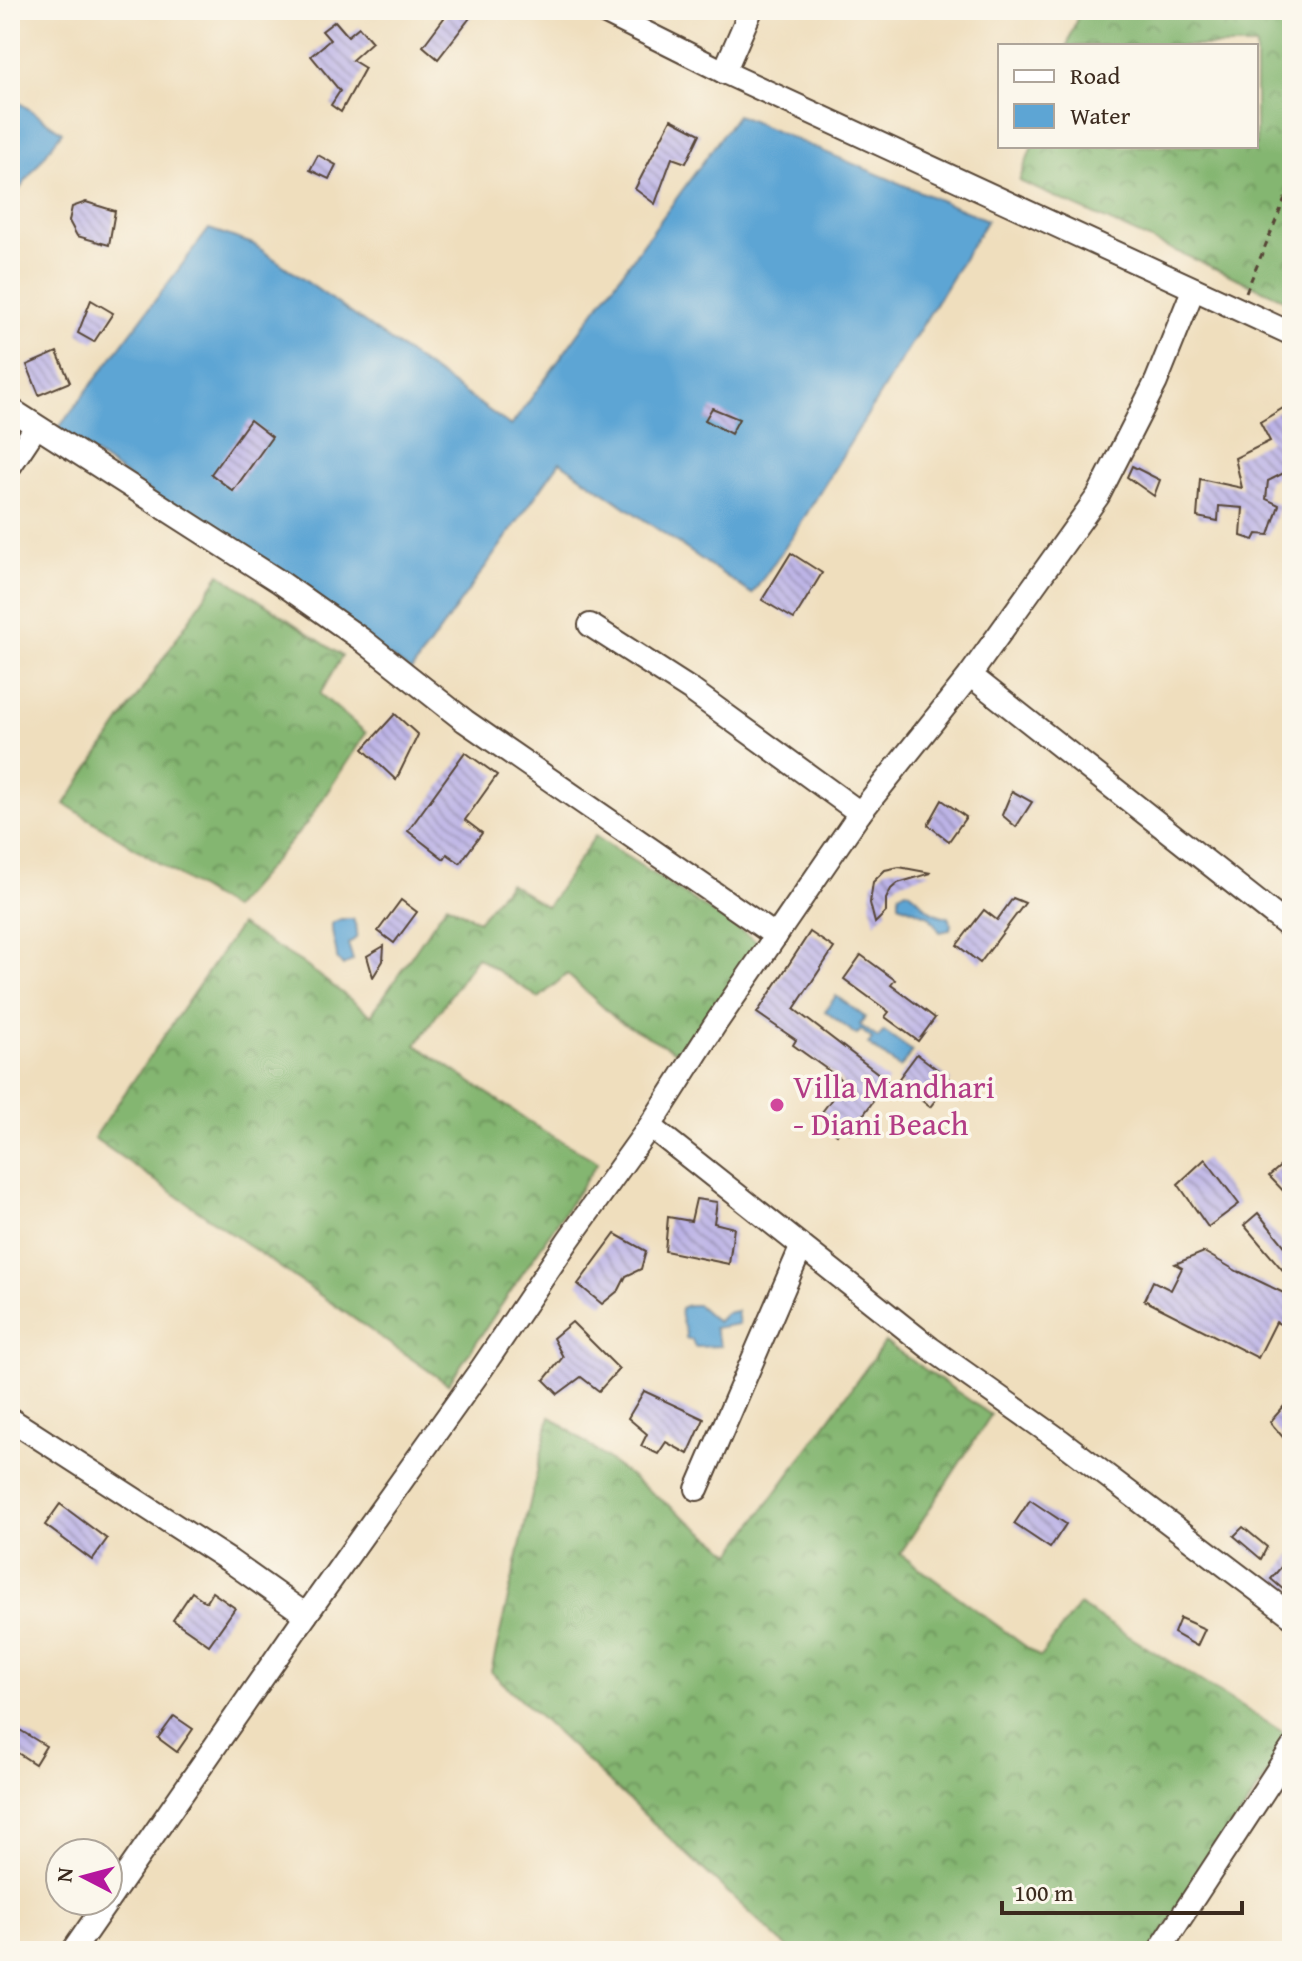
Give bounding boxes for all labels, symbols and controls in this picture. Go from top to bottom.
legend [998,44,1258,148]
text: Road [1070,58,1120,93]
text: Water [1070,98,1131,133]
place label: Villa Mandhari - Diani Beach [793,1063,995,1147]
marker: Villa Mandhari - Diani Beach [768,1096,786,1114]
north arrow [44,1837,124,1917]
scale bar [1002,1865,1242,1915]
text: N [47,1866,81,1884]
text: 100 m [1014,1875,1074,1910]

